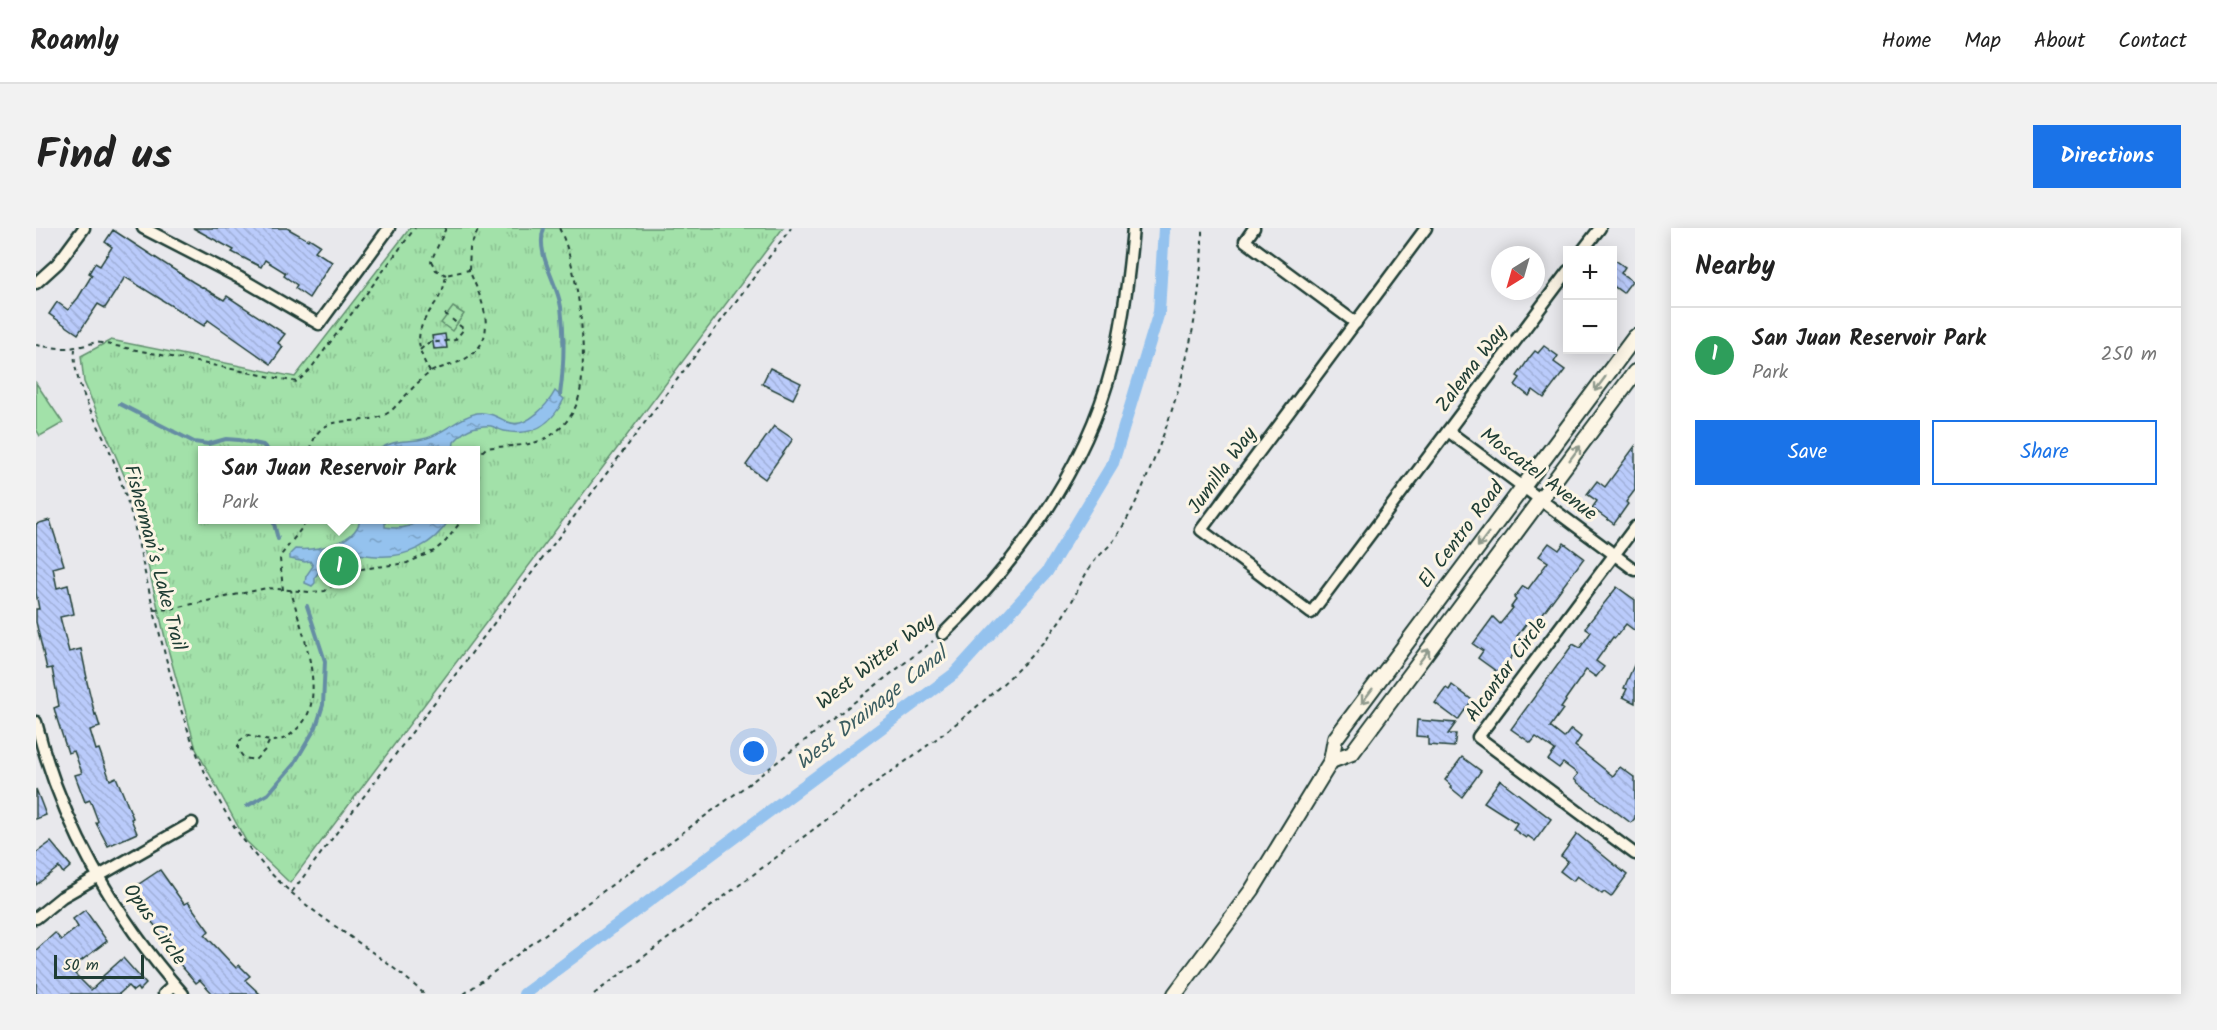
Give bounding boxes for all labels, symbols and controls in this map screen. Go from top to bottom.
text: Roamly [30,19,119,64]
text: Home [1882,25,1931,58]
text: Map [1964,25,2001,58]
text: About [2034,25,2085,58]
text: Contact [2118,25,2187,58]
text: Find us [36,123,172,190]
button: Directions [2033,125,2181,188]
north arrow [1491,246,1545,300]
map controls [1563,246,1617,354]
button: + [1563,246,1617,300]
text: Nearby [1695,246,1775,288]
button: − [1563,300,1617,354]
street label: Zalema Way [1428,318,1516,420]
text: San Juan Reservoir Park [1752,322,1986,357]
text: 1 [1711,339,1718,371]
text: 250 m [2101,339,2157,371]
text: Park [1752,357,1788,389]
one-way arrow [1594,375,1606,391]
street label: Jumilla Way [1180,420,1266,521]
street label: Moscatel Avenue [1472,420,1604,530]
button: Save [1695,420,1920,485]
button: Share [1932,420,2157,485]
one-way arrow [1569,445,1581,461]
popup [198,446,480,524]
text: San Juan Reservoir Park [222,452,456,487]
street label: Fisherman’s Lake Trail [114,461,194,655]
street label: El Centro Road [1411,474,1514,596]
text: Park [222,487,258,519]
one-way arrow [1477,531,1489,547]
pin: 1 [320,544,358,588]
street label: West Witter Way [810,605,943,719]
street label: Alcantar Circle [1458,610,1556,730]
water label: West Drainage Canal [789,637,958,779]
one-way arrow [1417,648,1430,664]
one-way arrow [1361,688,1373,704]
your location [739,737,768,766]
street label: Opus Circle [114,877,194,973]
scale bar [54,952,144,980]
text: 50 m [63,953,99,978]

